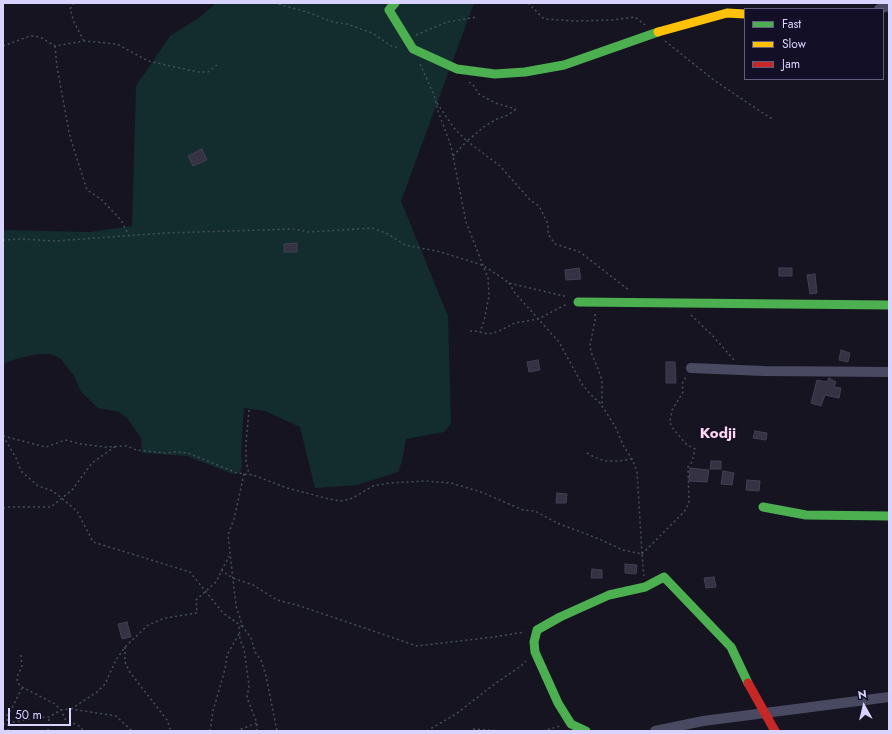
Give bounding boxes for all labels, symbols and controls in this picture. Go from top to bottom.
legend [744,8,884,80]
text: Fast [782,15,801,33]
text: Slow [782,35,806,53]
text: Jam [782,55,800,73]
district label: Kodji [700,425,736,443]
north arrow [844,686,884,726]
text: N [857,686,868,703]
scale bar [10,700,73,726]
text: 50 m [15,706,42,724]

